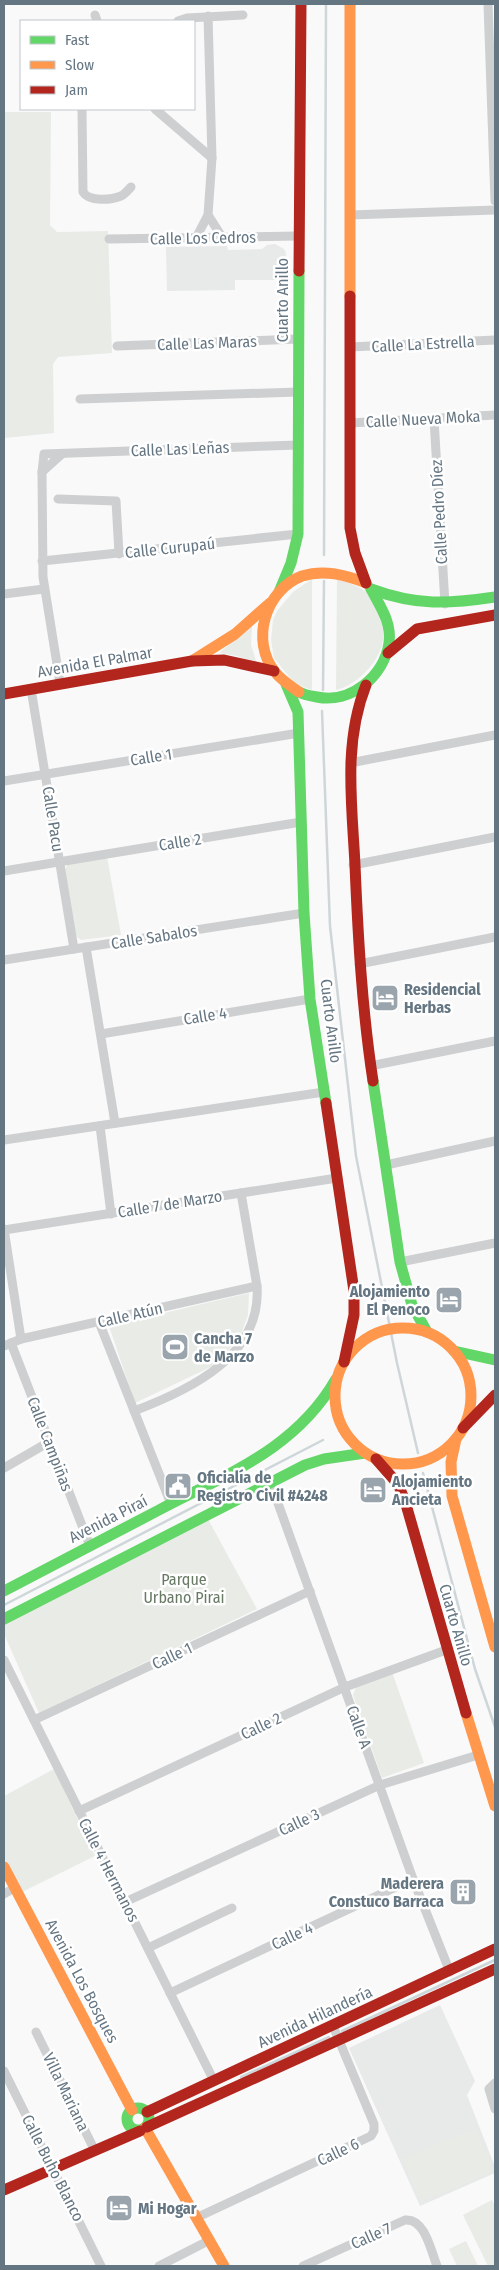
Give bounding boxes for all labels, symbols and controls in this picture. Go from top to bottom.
legend [20,20,195,110]
text: Fast [65,31,89,49]
text: Slow [65,56,94,74]
text: Jam [65,81,88,99]
street label: Calle Los Cedros [150,228,256,248]
street label: Cuarto Anillo [273,258,292,342]
street label: Calle Las Maras [157,332,257,354]
street label: Calle La Estrella [371,332,475,356]
street label: Calle Nueva Moka [365,406,481,431]
street label: Calle Las Leñas [130,438,230,460]
street label: Calle Pedro Díez [427,459,451,565]
street label: Calle Curupaú [124,534,216,562]
street label: Avenida El Palmar [36,642,154,681]
street label: Calle 1 [129,744,173,770]
street label: Calle Pacu [38,785,68,853]
street label: Calle 2 [157,829,203,855]
street label: Calle Sabalos [110,921,199,953]
street label: Cuarto Anillo [316,978,346,1064]
place label: Residencial Herbas [404,980,481,1017]
hotel icon: Residencial Herbas [370,983,400,1013]
street label: Calle 4 [182,1003,228,1029]
street label: Calle 7 de Marzo [116,1186,224,1222]
place label: Alojamiento El Penoco [349,1282,430,1319]
hotel icon: Alojamiento El Penoco [434,1285,464,1315]
street label: Calle Atún [96,1298,164,1332]
place label: Cancha 7 de Marzo [194,1329,255,1366]
sports icon: Cancha 7 de Marzo [160,1332,190,1362]
street label: Calle Campiñas [23,1394,77,1494]
place label: Oficialía de Registro Civil #4248 [197,1468,328,1505]
public building icon: Oficialía de Registro Civil #4248 [163,1471,193,1501]
place label: Alojamiento Ancieta [391,1472,473,1509]
hotel icon: Alojamiento Ancieta [358,1475,388,1505]
street label: Avenida Piraí [66,1491,150,1547]
park label: Parque Urbano Pirai [143,1570,225,1607]
street label: Cuarto Anillo [435,1582,477,1668]
street label: Calle 1 [149,1639,195,1673]
street label: Calle A [343,1703,376,1752]
street label: Calle 2 [238,1708,284,1744]
street label: Calle 3 [276,1804,322,1840]
street label: Calle 4 Hermanos [75,1815,143,1925]
place label: Maderera Constuco Barraca [329,1874,444,1911]
building icon: Maderera Constuco Barraca [448,1877,478,1907]
street label: Avenida Los Bosques [41,1916,123,2046]
street label: Calle 4 [268,1918,316,1954]
street label: Avenida Hilandería [255,1982,375,2052]
street label: Villa Mariana [39,2050,93,2135]
street label: Calle Buho Blanco [18,2111,88,2225]
street label: Calle 6 [314,2134,362,2170]
hotel icon: Mi Hogar [104,2193,134,2223]
place label: Mi Hogar [138,2199,197,2218]
street label: Calle 7 [348,2219,395,2253]

